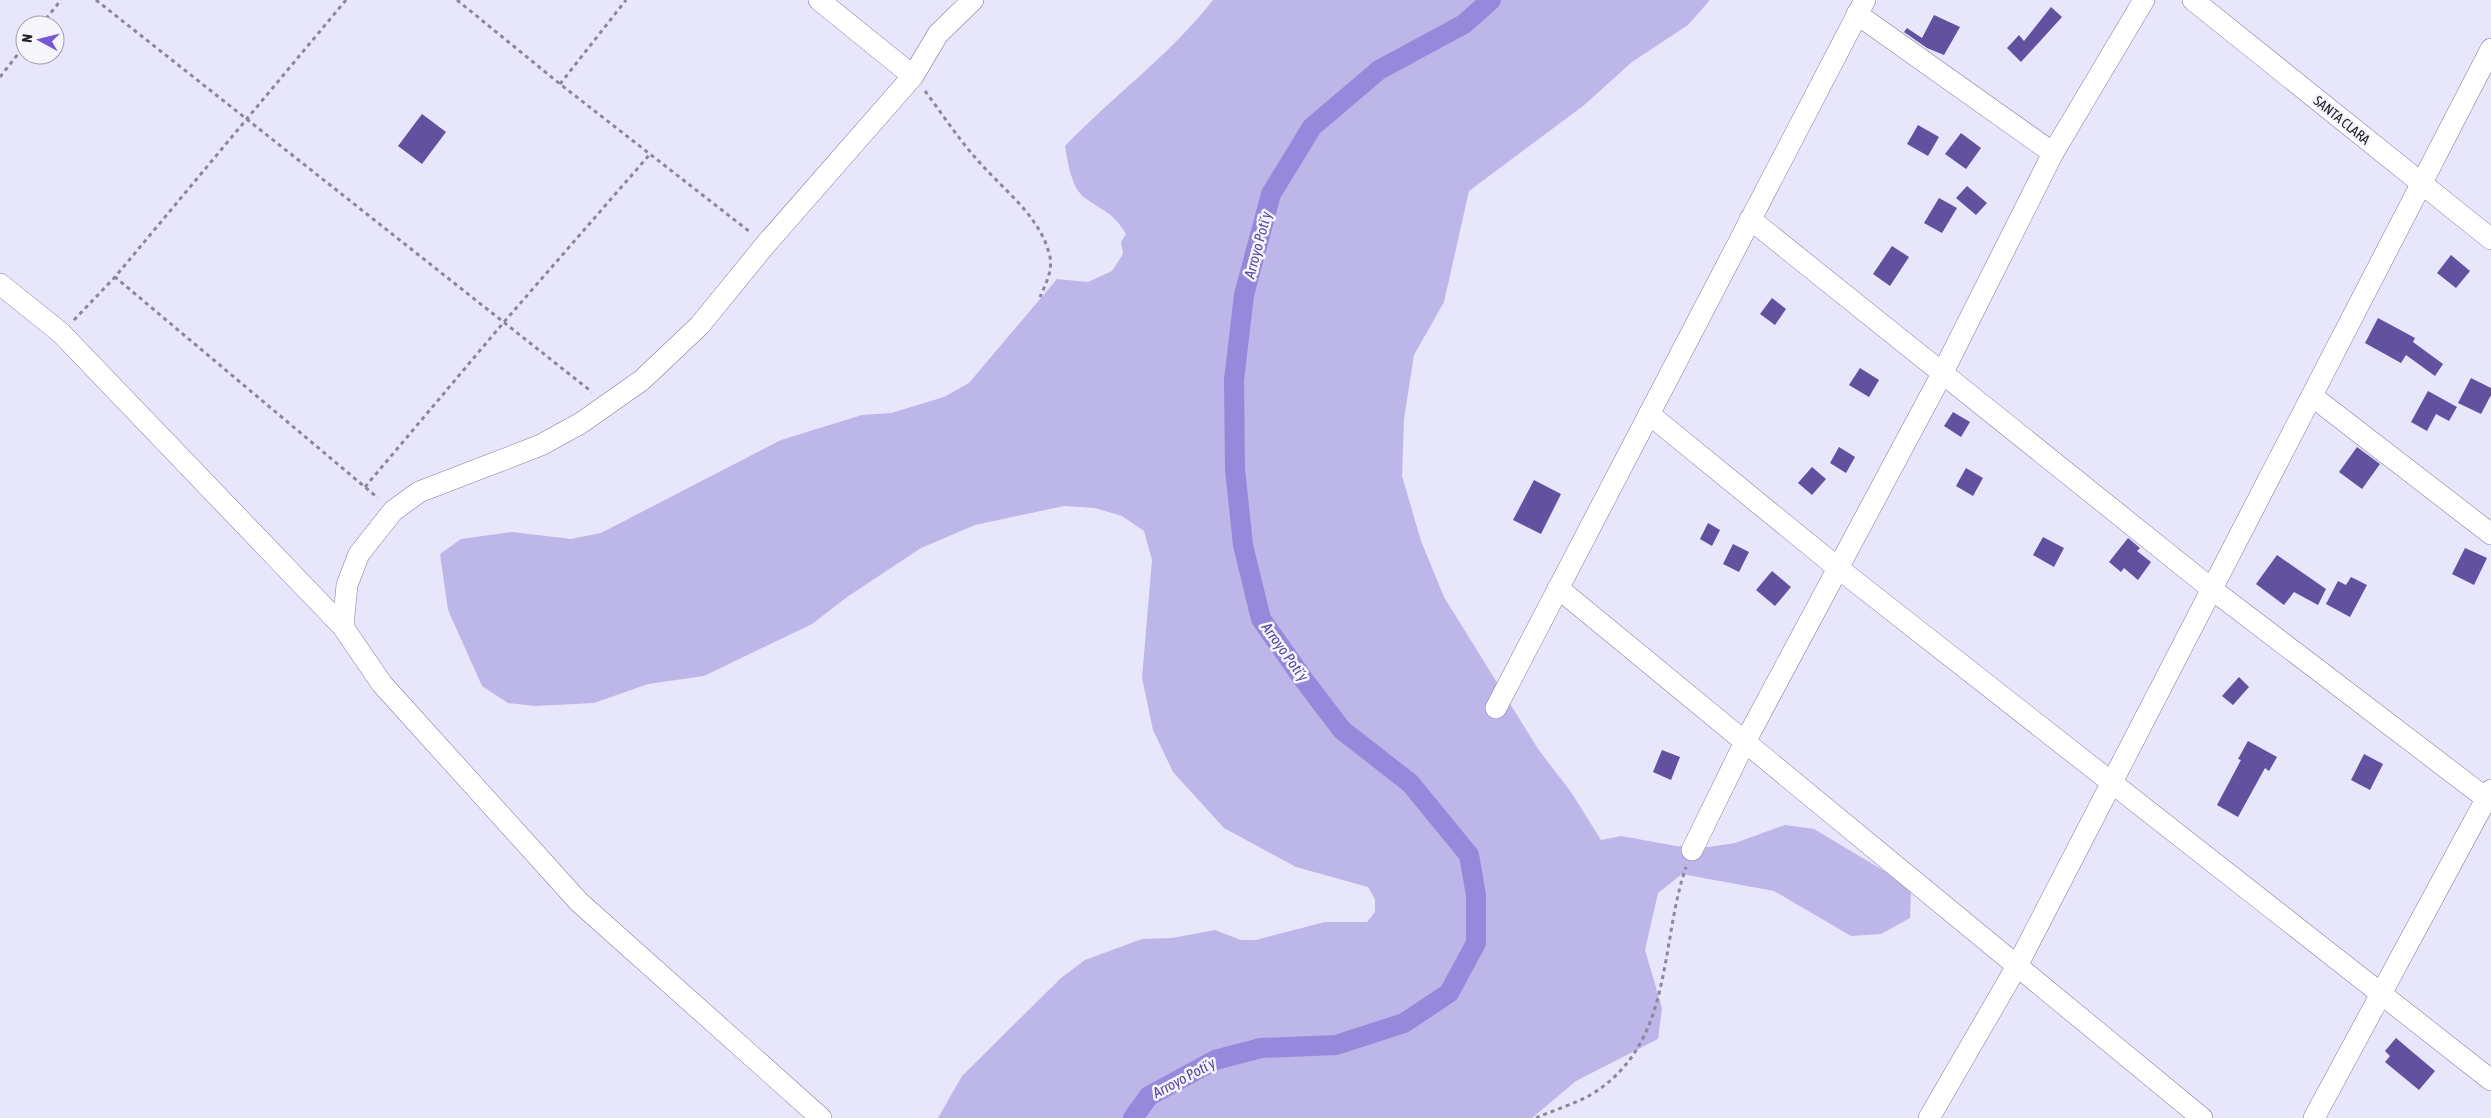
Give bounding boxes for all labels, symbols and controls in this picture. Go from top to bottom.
north arrow [15,15,65,65]
text: N [19,33,36,43]
street label: SANTA CLARA [2311,92,2373,148]
water label: Arroyo Poti´y [1240,209,1275,281]
water label: Arroyo Poti´y [1258,618,1313,685]
water label: Arroyo Poti´y [1149,1054,1219,1102]

